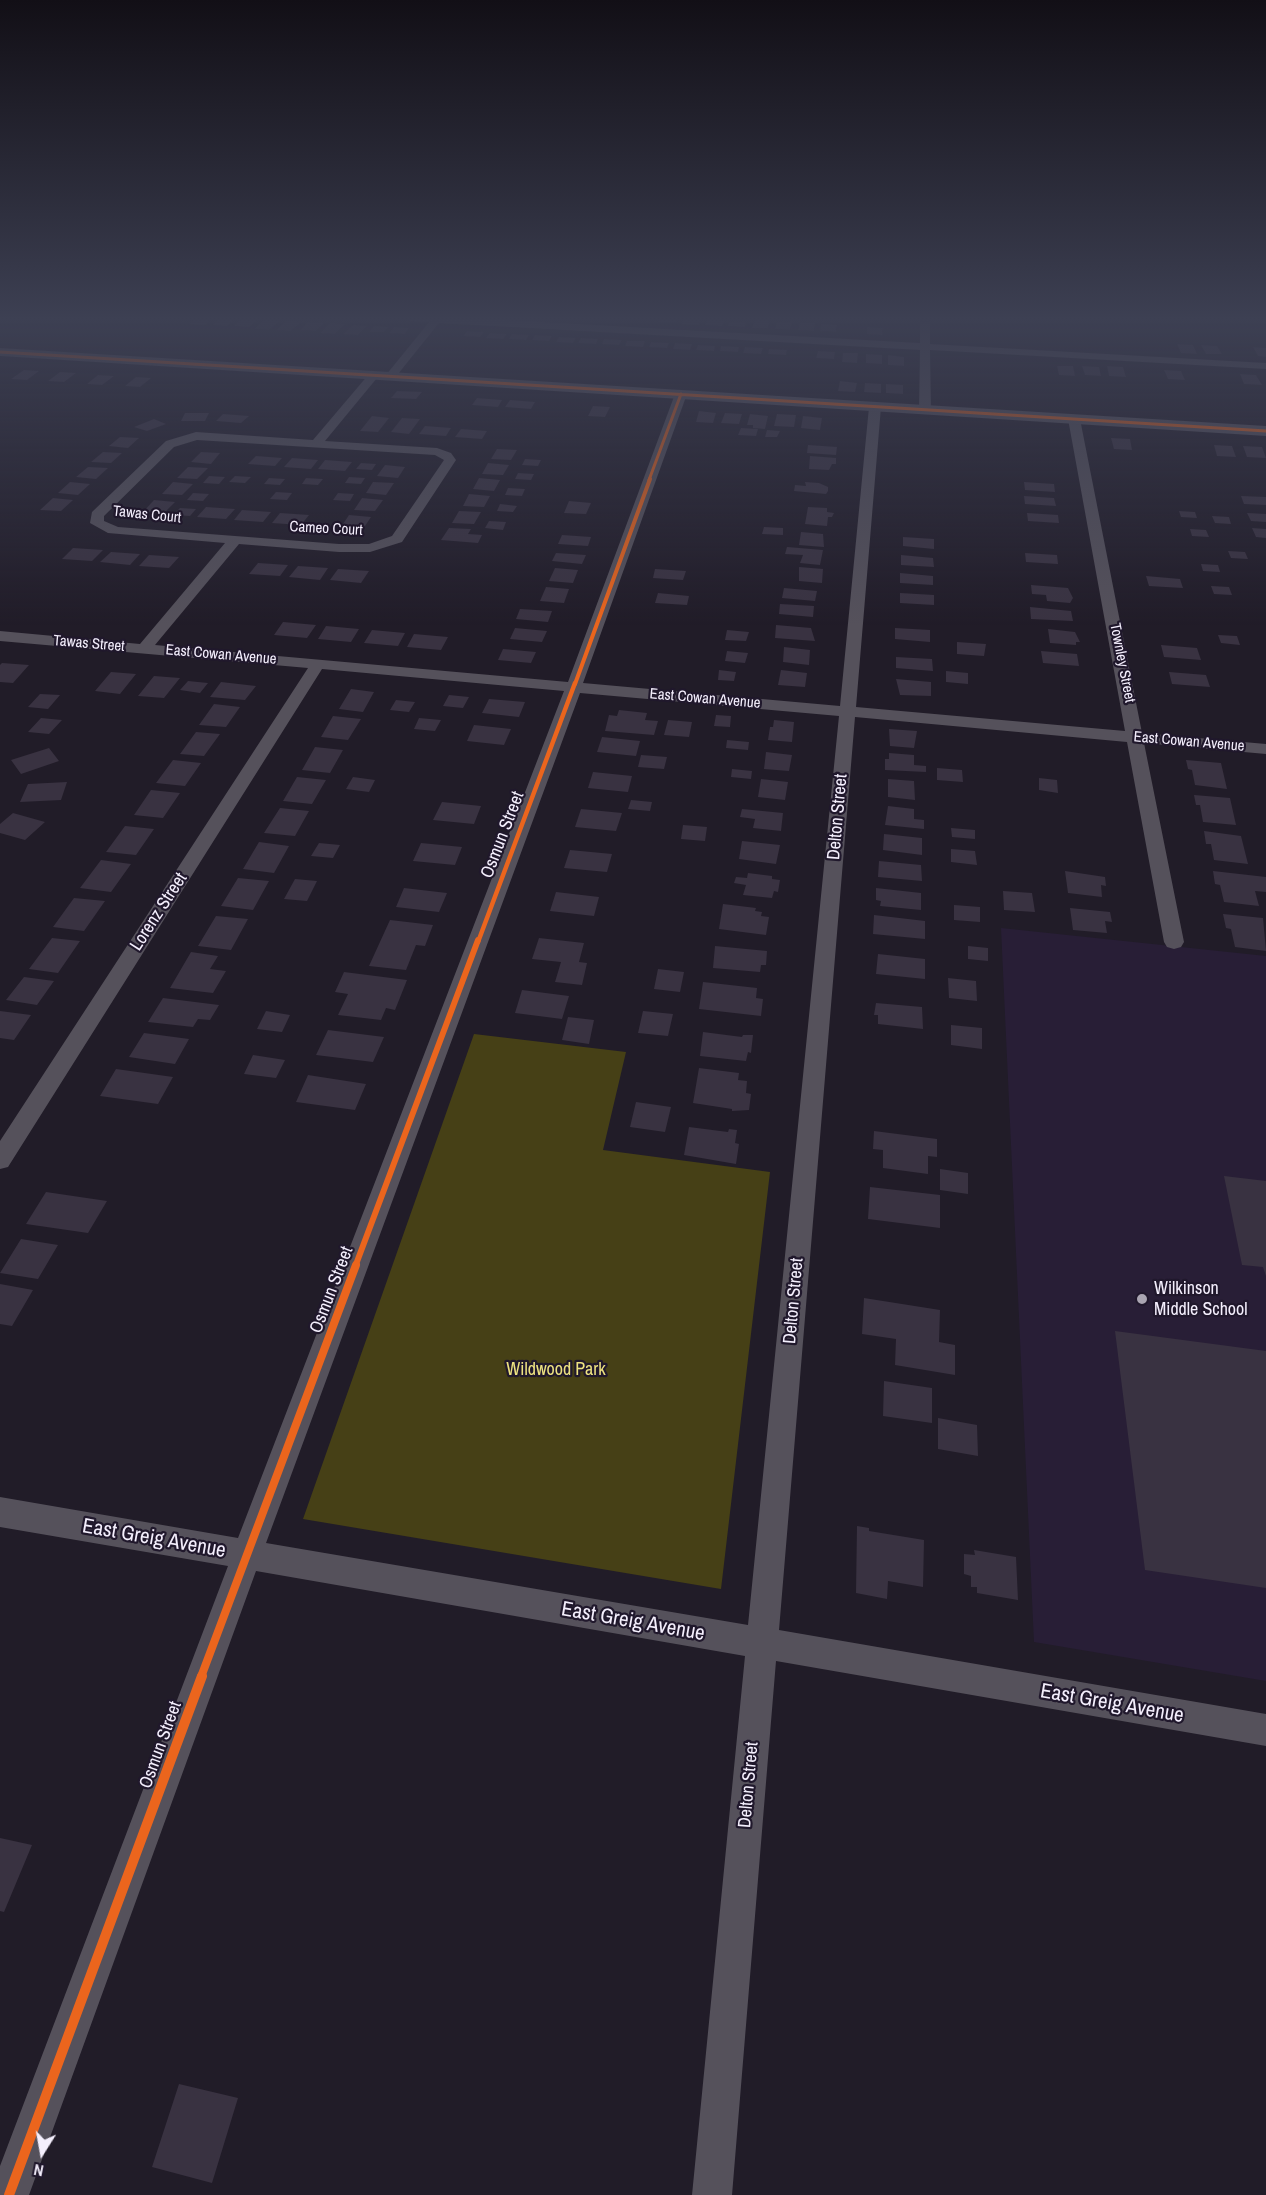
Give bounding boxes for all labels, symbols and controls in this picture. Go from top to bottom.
street label: Tawas Court [112,502,182,528]
street label: Cameo Court [289,518,363,540]
street label: Townley Street [1105,622,1139,704]
street label: Tawas Street [53,632,125,656]
street label: East Cowan Avenue [165,641,277,669]
street label: East Cowan Avenue [649,685,761,713]
street label: East Cowan Avenue [1133,728,1245,756]
street label: Delton Street [823,773,853,861]
street label: Osmun Street [477,789,529,881]
street label: Lorenz Street [126,869,192,955]
street label: Osmun Street [306,1244,358,1336]
street label: Delton Street [779,1257,809,1345]
place label: Wilkinson Middle School [1154,1278,1248,1320]
marker: Wilkinson Middle School [1135,1292,1149,1306]
park label: Wildwood Park [506,1359,606,1381]
street label: East Greig Avenue [80,1514,228,1564]
street label: East Greig Avenue [559,1597,707,1647]
street label: East Greig Avenue [1038,1679,1186,1729]
street label: Osmun Street [135,1699,187,1791]
street label: Delton Street [734,1741,764,1829]
north arrow [12,2123,72,2183]
text: N [32,2159,45,2182]

